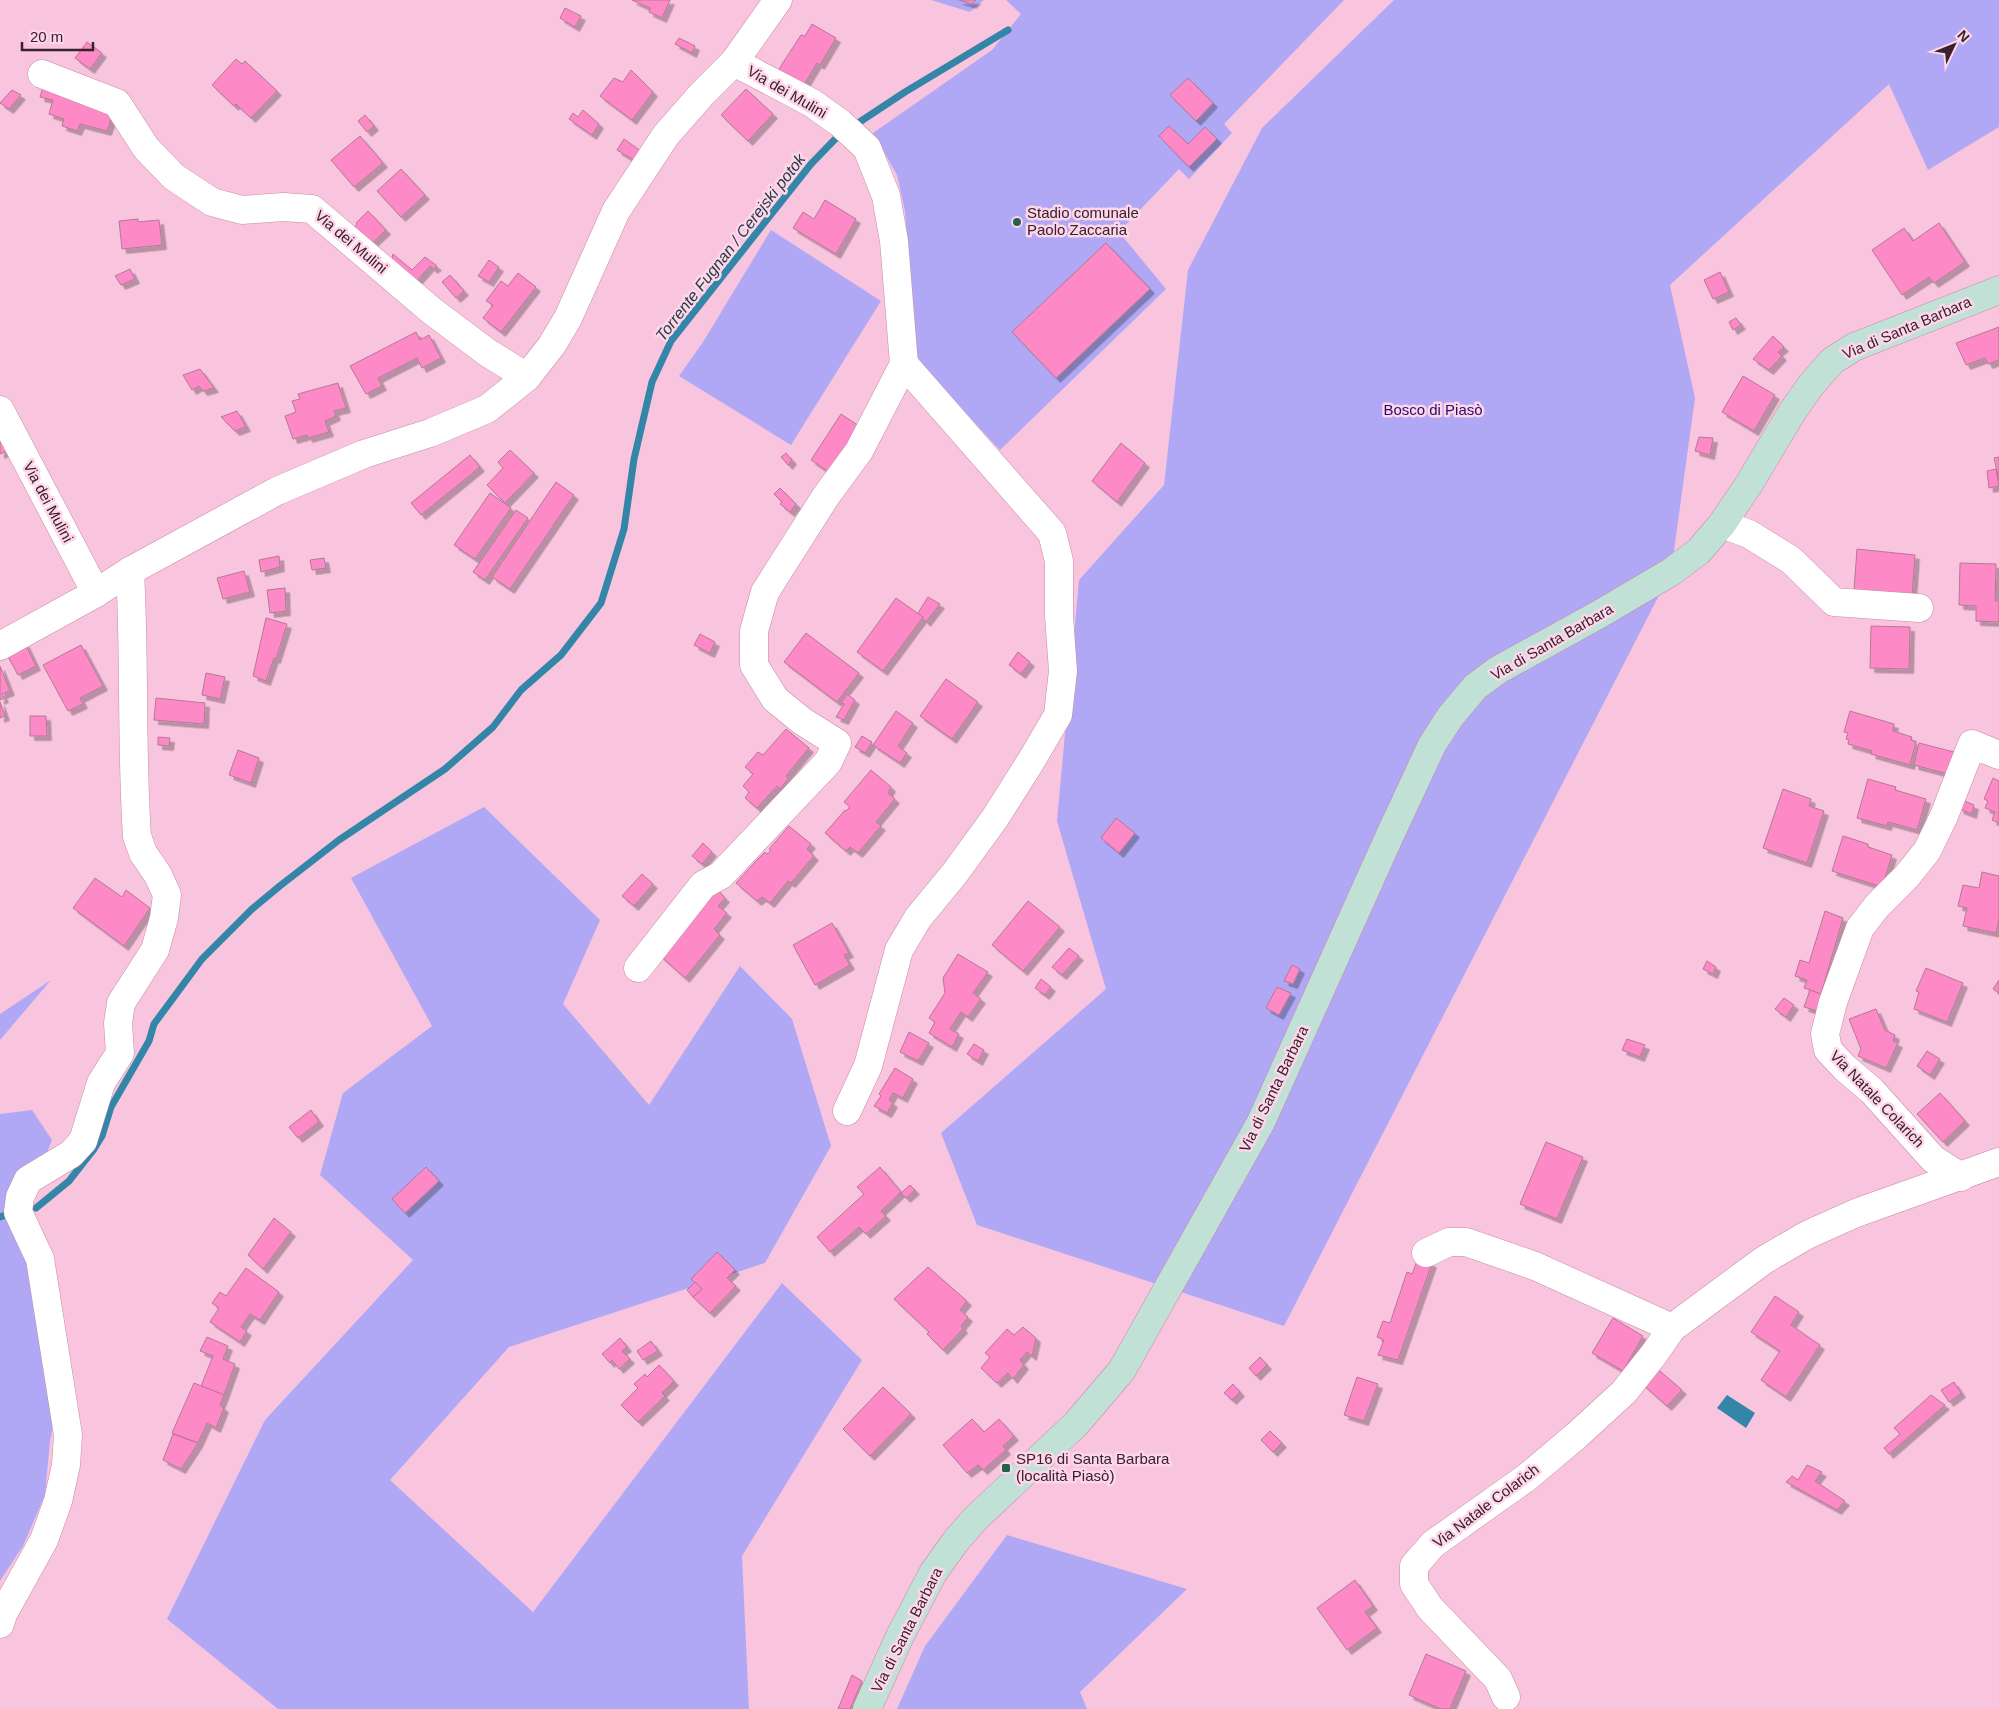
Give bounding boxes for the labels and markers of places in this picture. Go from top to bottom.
place label: Stadio comunale Paolo Zaccaria [1027,204,1139,238]
marker: Stadio comunale Paolo Zaccaria [1011,216,1023,228]
place label: SP16 di Santa Barbara (località Piasò) [1016,1450,1170,1484]
marker: SP16 di Santa Barbara (località Piasò) [1000,1462,1012,1474]

